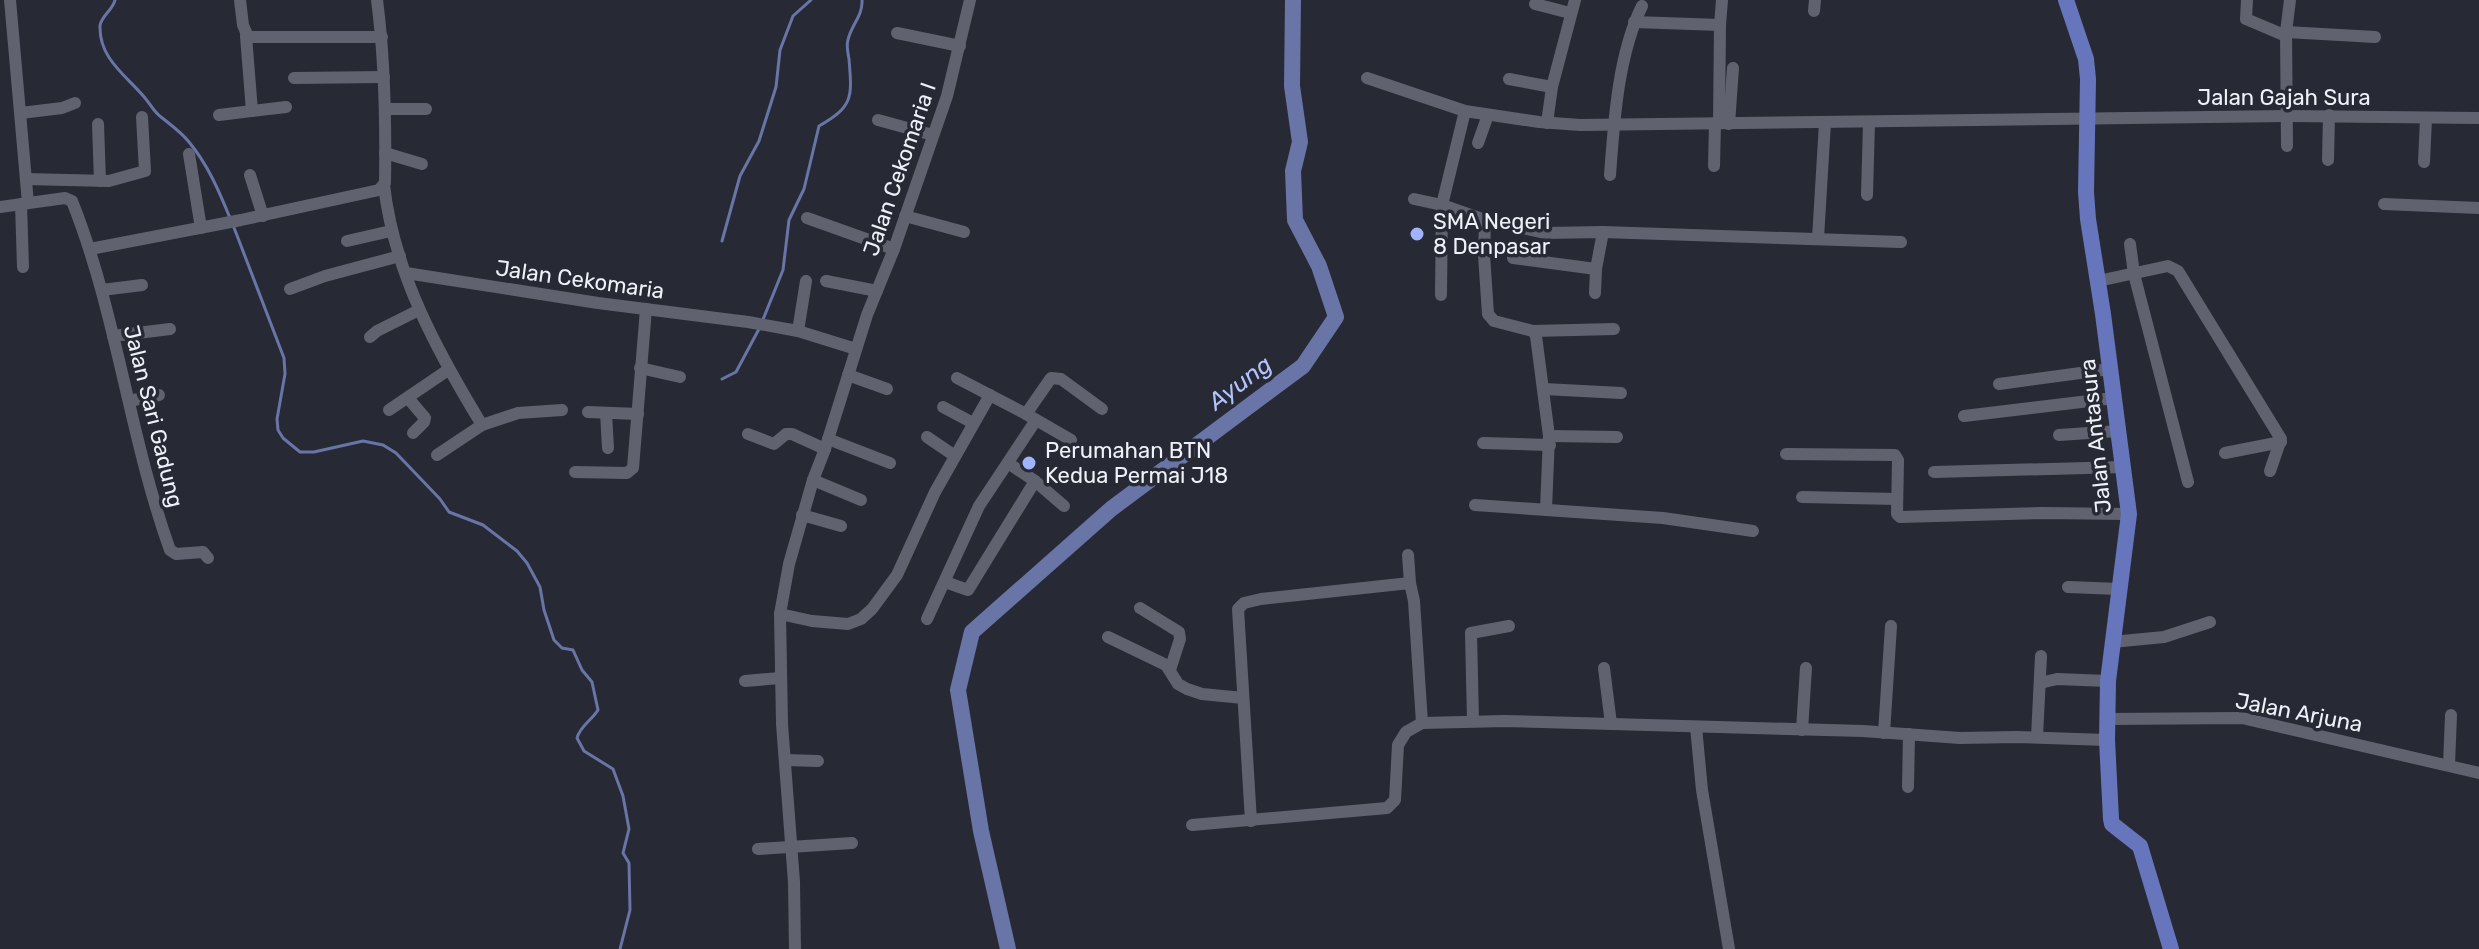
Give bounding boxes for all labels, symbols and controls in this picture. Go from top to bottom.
street label: Jalan Cekomaria I [857,79,942,259]
street label: Jalan Gajah Sura [2197,84,2371,111]
place label: SMA Negeri 8 Denpasar [1433,208,1551,260]
marker: SMA Negeri 8 Denpasar [1408,225,1426,243]
street label: Jalan Cekomaria [494,254,666,305]
street label: Jalan Sari Gadung [118,322,189,510]
water label: Ayung [1201,350,1277,417]
street label: Jalan Antasura [2074,357,2117,514]
place label: Perumahan BTN Kedua Permai J18 [1045,437,1228,489]
marker: Perumahan BTN Kedua Permai J18 [1020,454,1038,472]
street label: Jalan Arjuna [2233,687,2365,738]

